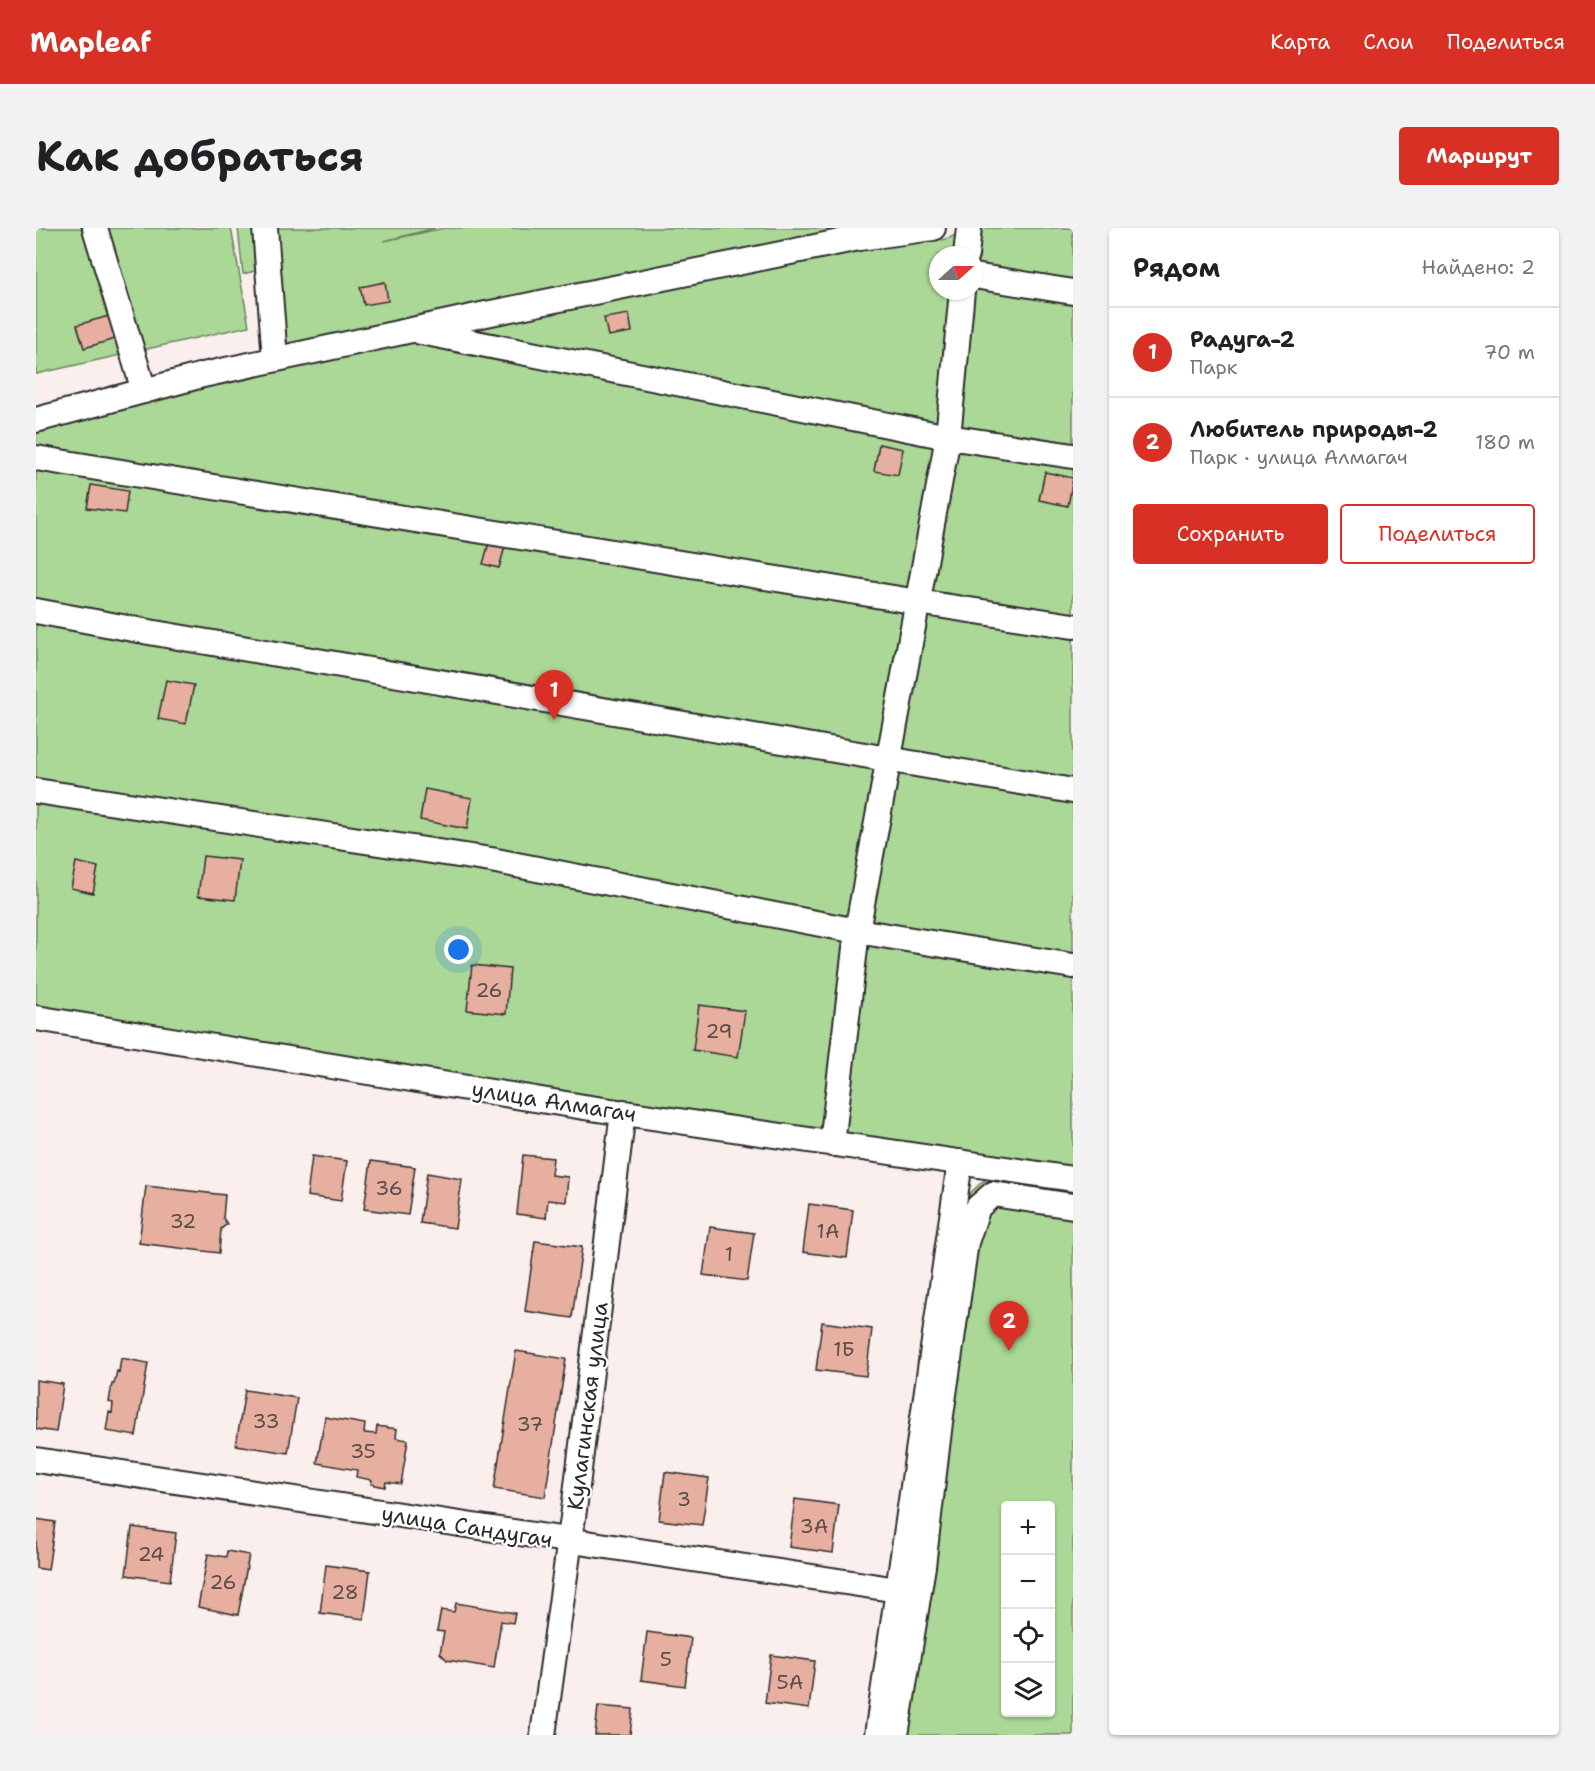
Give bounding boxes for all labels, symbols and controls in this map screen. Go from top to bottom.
text: Mapleaf [30,23,151,61]
text: Карта [1270,28,1330,56]
text: Слои [1363,28,1414,56]
text: Поделиться [1447,28,1565,56]
button: Маршрут [1399,127,1559,185]
text: Как добраться [36,128,364,184]
north arrow [929,246,983,300]
text: Рядом [1133,250,1220,285]
text: Найдено: 2 [1422,254,1535,280]
text: Радуга-2 [1190,325,1295,354]
text: 1 [1148,339,1157,365]
text: 70 m [1483,339,1535,365]
text: Парк [1190,354,1237,380]
text: Любитель природы-2 [1190,415,1438,444]
text: 2 [1146,429,1160,455]
text: 180 m [1475,429,1535,455]
text: Парк · улица Алмагач [1190,444,1408,470]
button: Сохранить [1133,504,1328,564]
button: Поделиться [1340,504,1535,564]
pin: 1 [534,670,574,720]
your location [444,935,473,964]
house number: 26 [475,977,503,1003]
house number: 29 [706,1018,732,1044]
street label: улица Алмагач [470,1074,638,1129]
house number: 36 [375,1175,403,1201]
house number: 32 [170,1208,196,1234]
house number: 1А [817,1218,839,1244]
house number: 1 [725,1241,733,1267]
street label: Кулагинская улица [560,1300,615,1512]
pin: 2 [990,1302,1028,1351]
house number: 1Б [833,1336,855,1362]
house number: 33 [253,1408,279,1434]
house number: 37 [517,1411,543,1437]
house number: 35 [350,1438,376,1464]
house number: 3 [677,1486,691,1512]
street label: улица Сандугач [379,1499,555,1554]
map controls [1001,1501,1055,1717]
button: + [1001,1501,1055,1555]
house number: 3А [800,1513,828,1539]
house number: 24 [138,1541,164,1567]
button: − [1001,1555,1055,1609]
house number: 26 [209,1569,237,1595]
house number: 28 [331,1579,359,1605]
button: locate [1001,1609,1055,1663]
house number: 5 [660,1646,672,1672]
button: layers [1001,1663,1055,1717]
house number: 5А [777,1669,803,1695]

